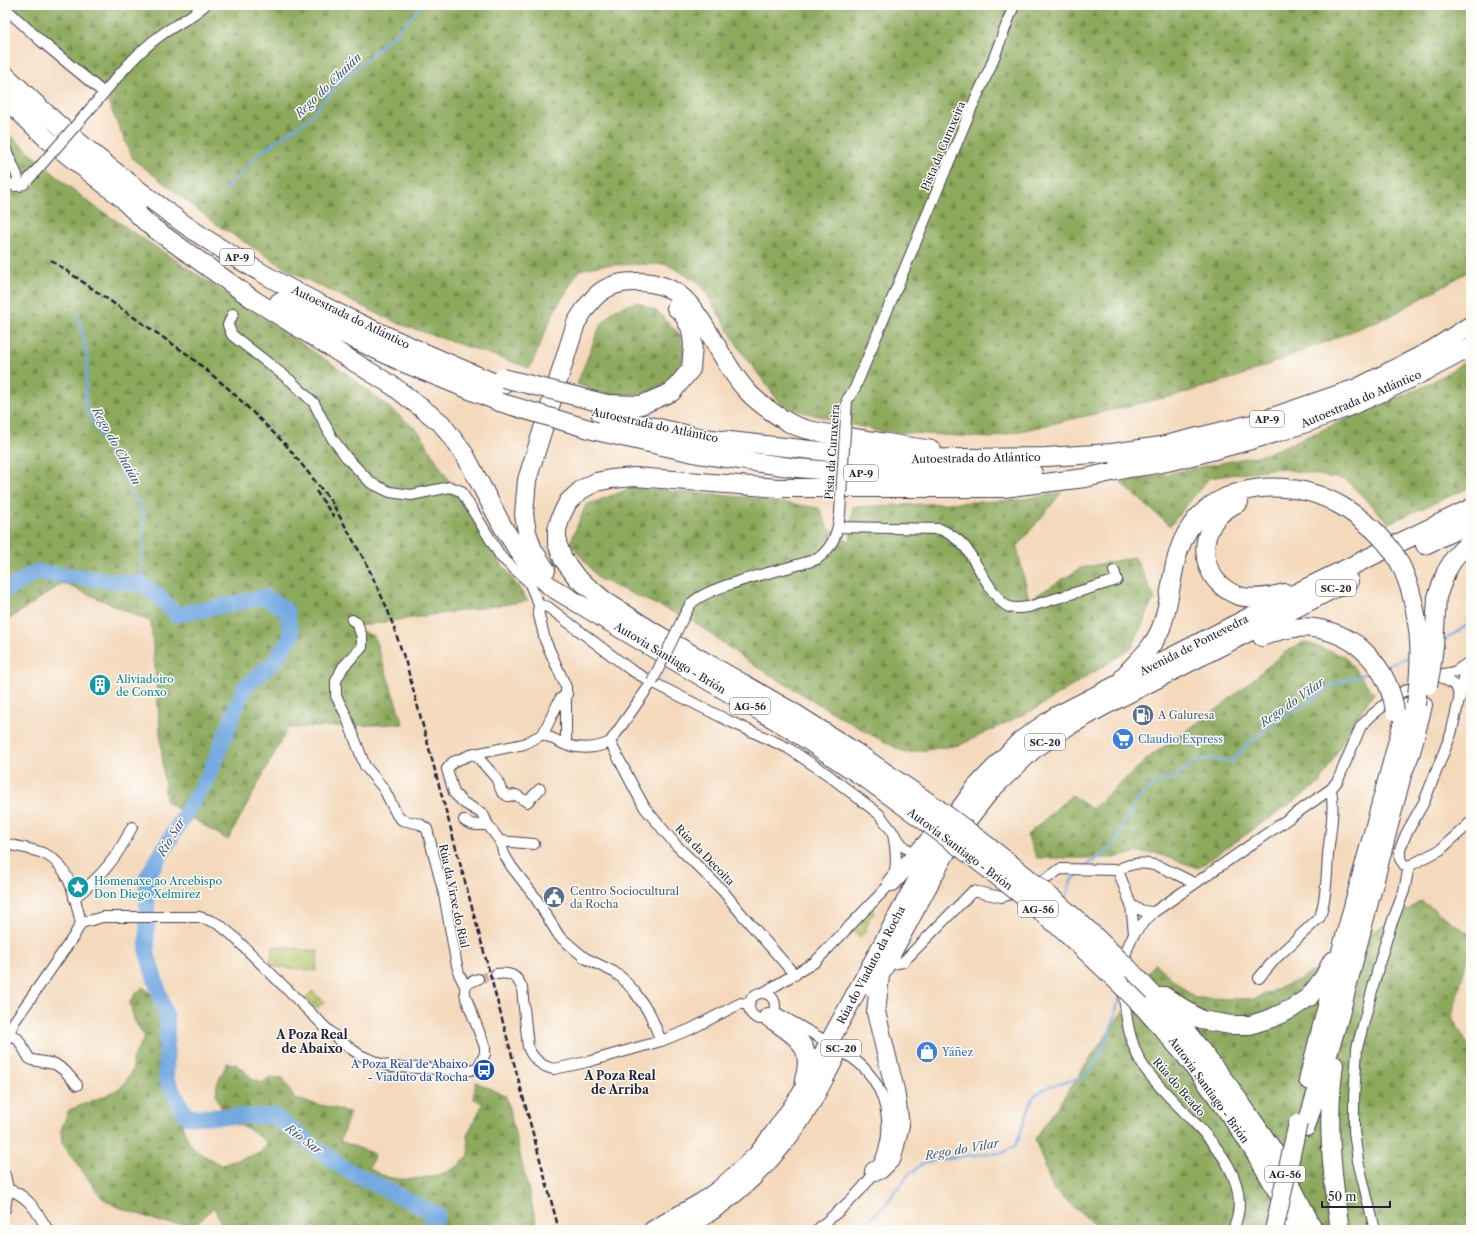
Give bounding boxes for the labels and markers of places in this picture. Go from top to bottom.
building icon: Aliviadoiro de Conxo [87,672,113,698]
place label: Aliviadoiro de Conxo [115,672,174,699]
fuel station icon: A Galuresa [1130,702,1156,728]
place label: A Galuresa [1157,708,1215,722]
supermarket icon: Claudio Express [1110,726,1136,752]
place label: Claudio Express [1138,732,1223,746]
place icon: Homenaxe ao Arcebispo Don Diego Xelmírez [65,874,91,900]
place label: Homenaxe ao Arcebispo Don Diego Xelmírez [94,874,222,901]
public building icon: Centro Sociocultural da Rocha [541,884,567,910]
place label: Centro Sociocultural da Rocha [570,884,680,911]
shop icon: Yáñez [914,1039,940,1065]
place label: Yáñez [941,1045,973,1059]
place label: A Poza Real de Abaixo - Viaduto da Rocha [350,1057,468,1084]
bus stop icon: A Poza Real de Abaixo - Viaduto da Rocha [471,1057,497,1083]

